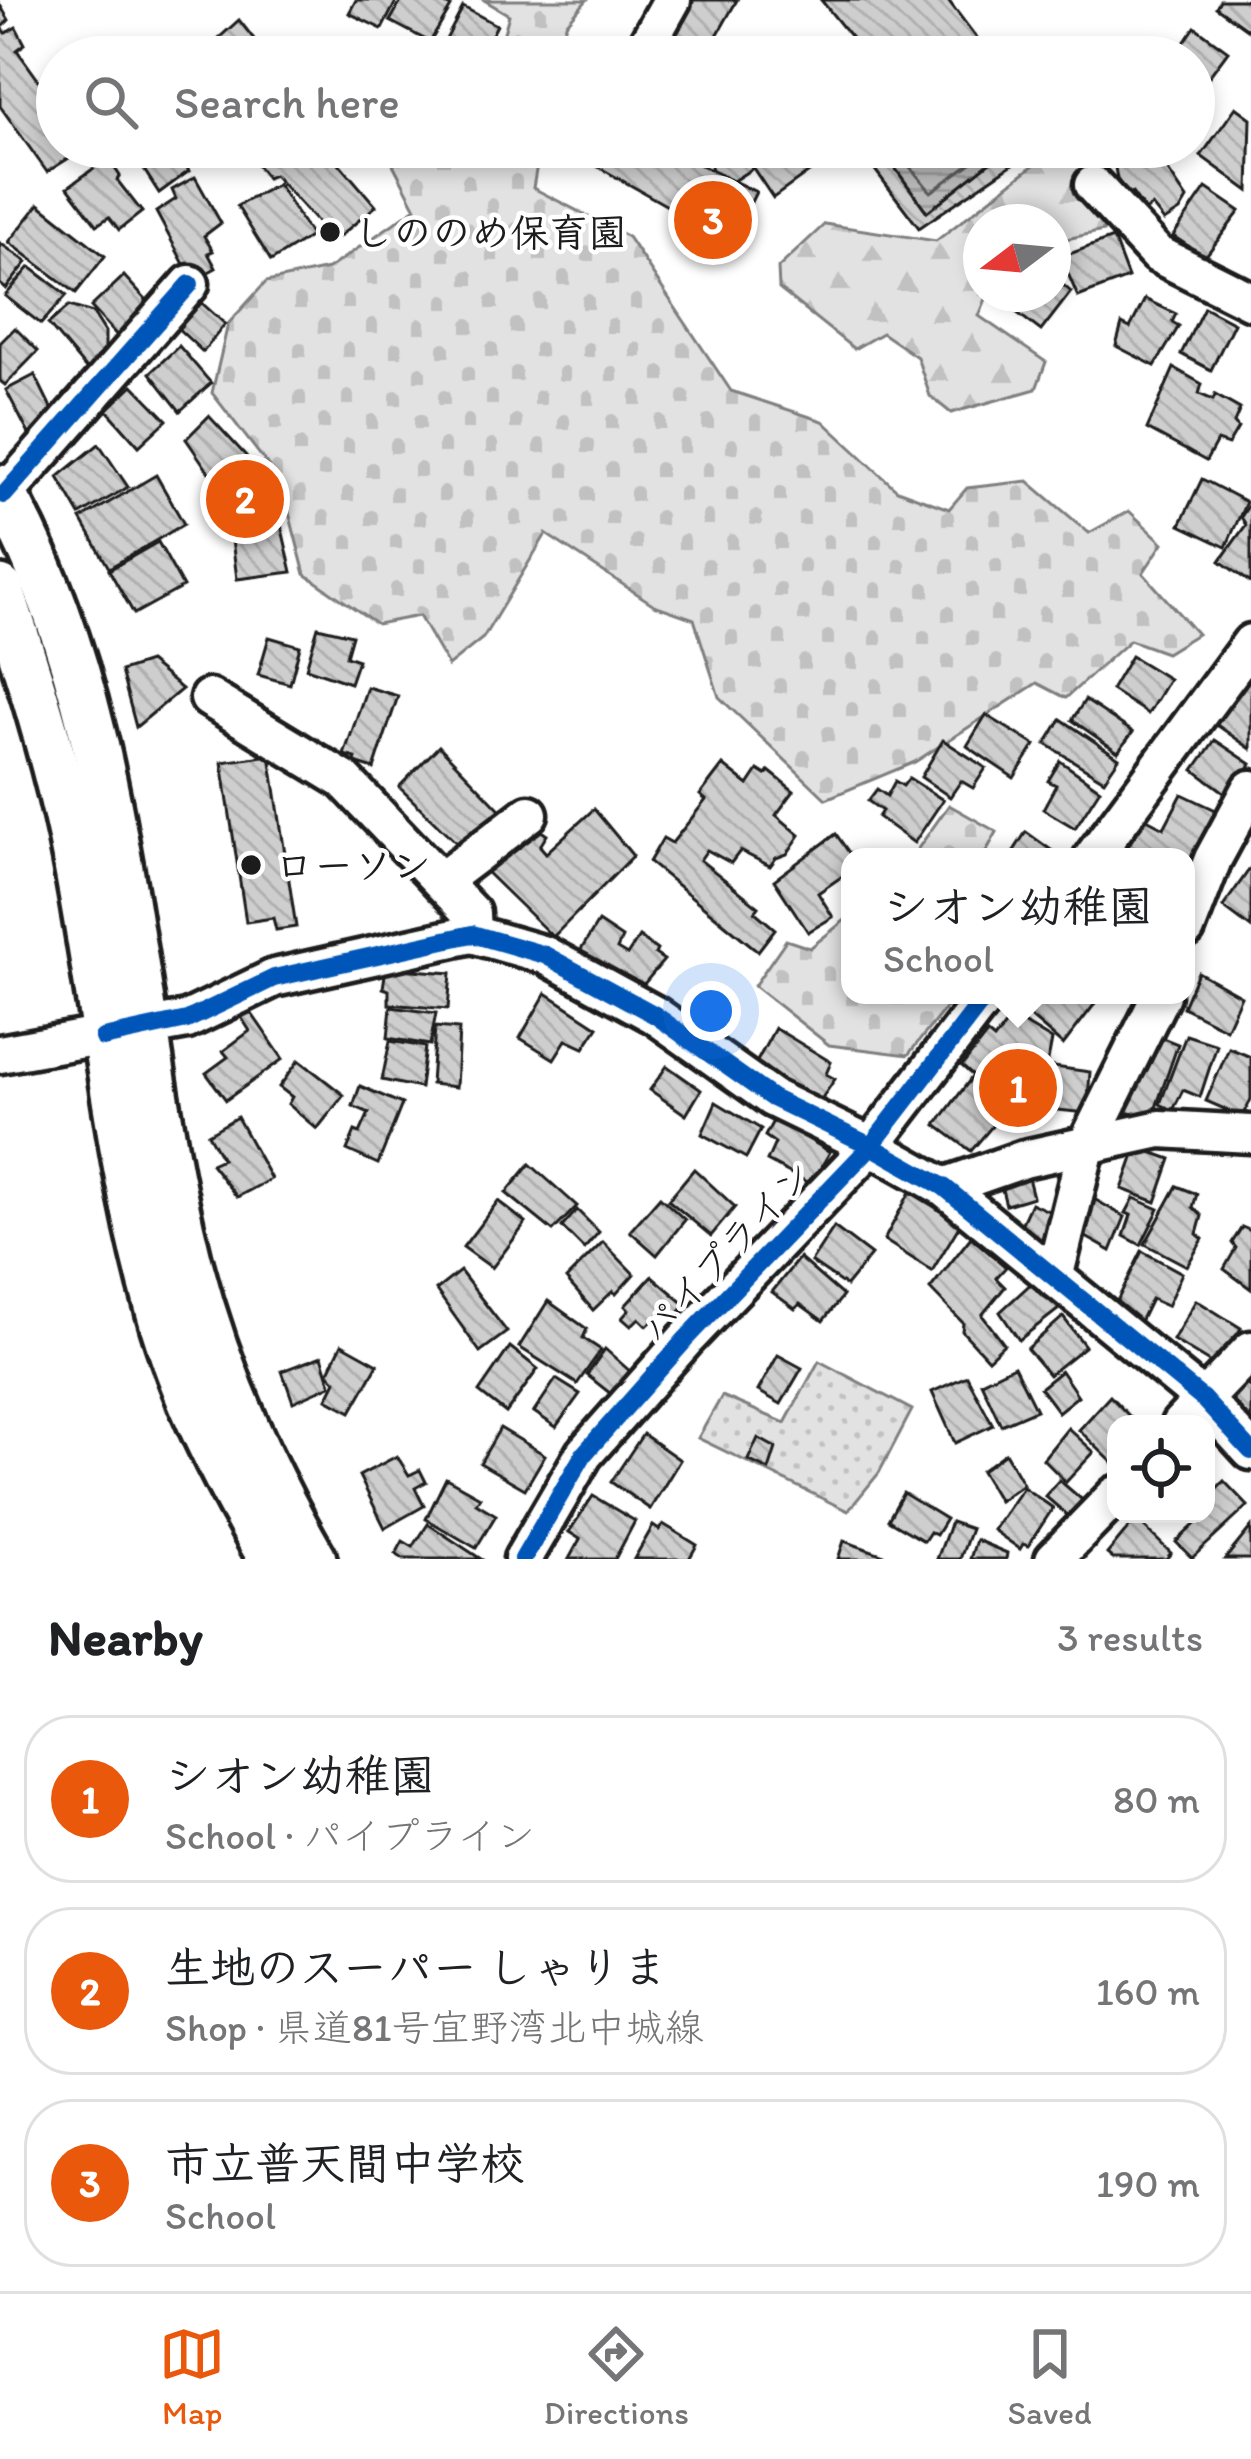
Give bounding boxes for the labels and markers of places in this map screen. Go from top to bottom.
pin: 3 [674,175,752,265]
place label: しののめ保育園 [354,209,627,256]
marker: しののめ保育園 [317,219,343,245]
pin: 2 [206,454,284,544]
place label: ローソン [275,842,431,889]
marker: ローソン [238,852,264,878]
pin: 1 [979,1043,1057,1133]

